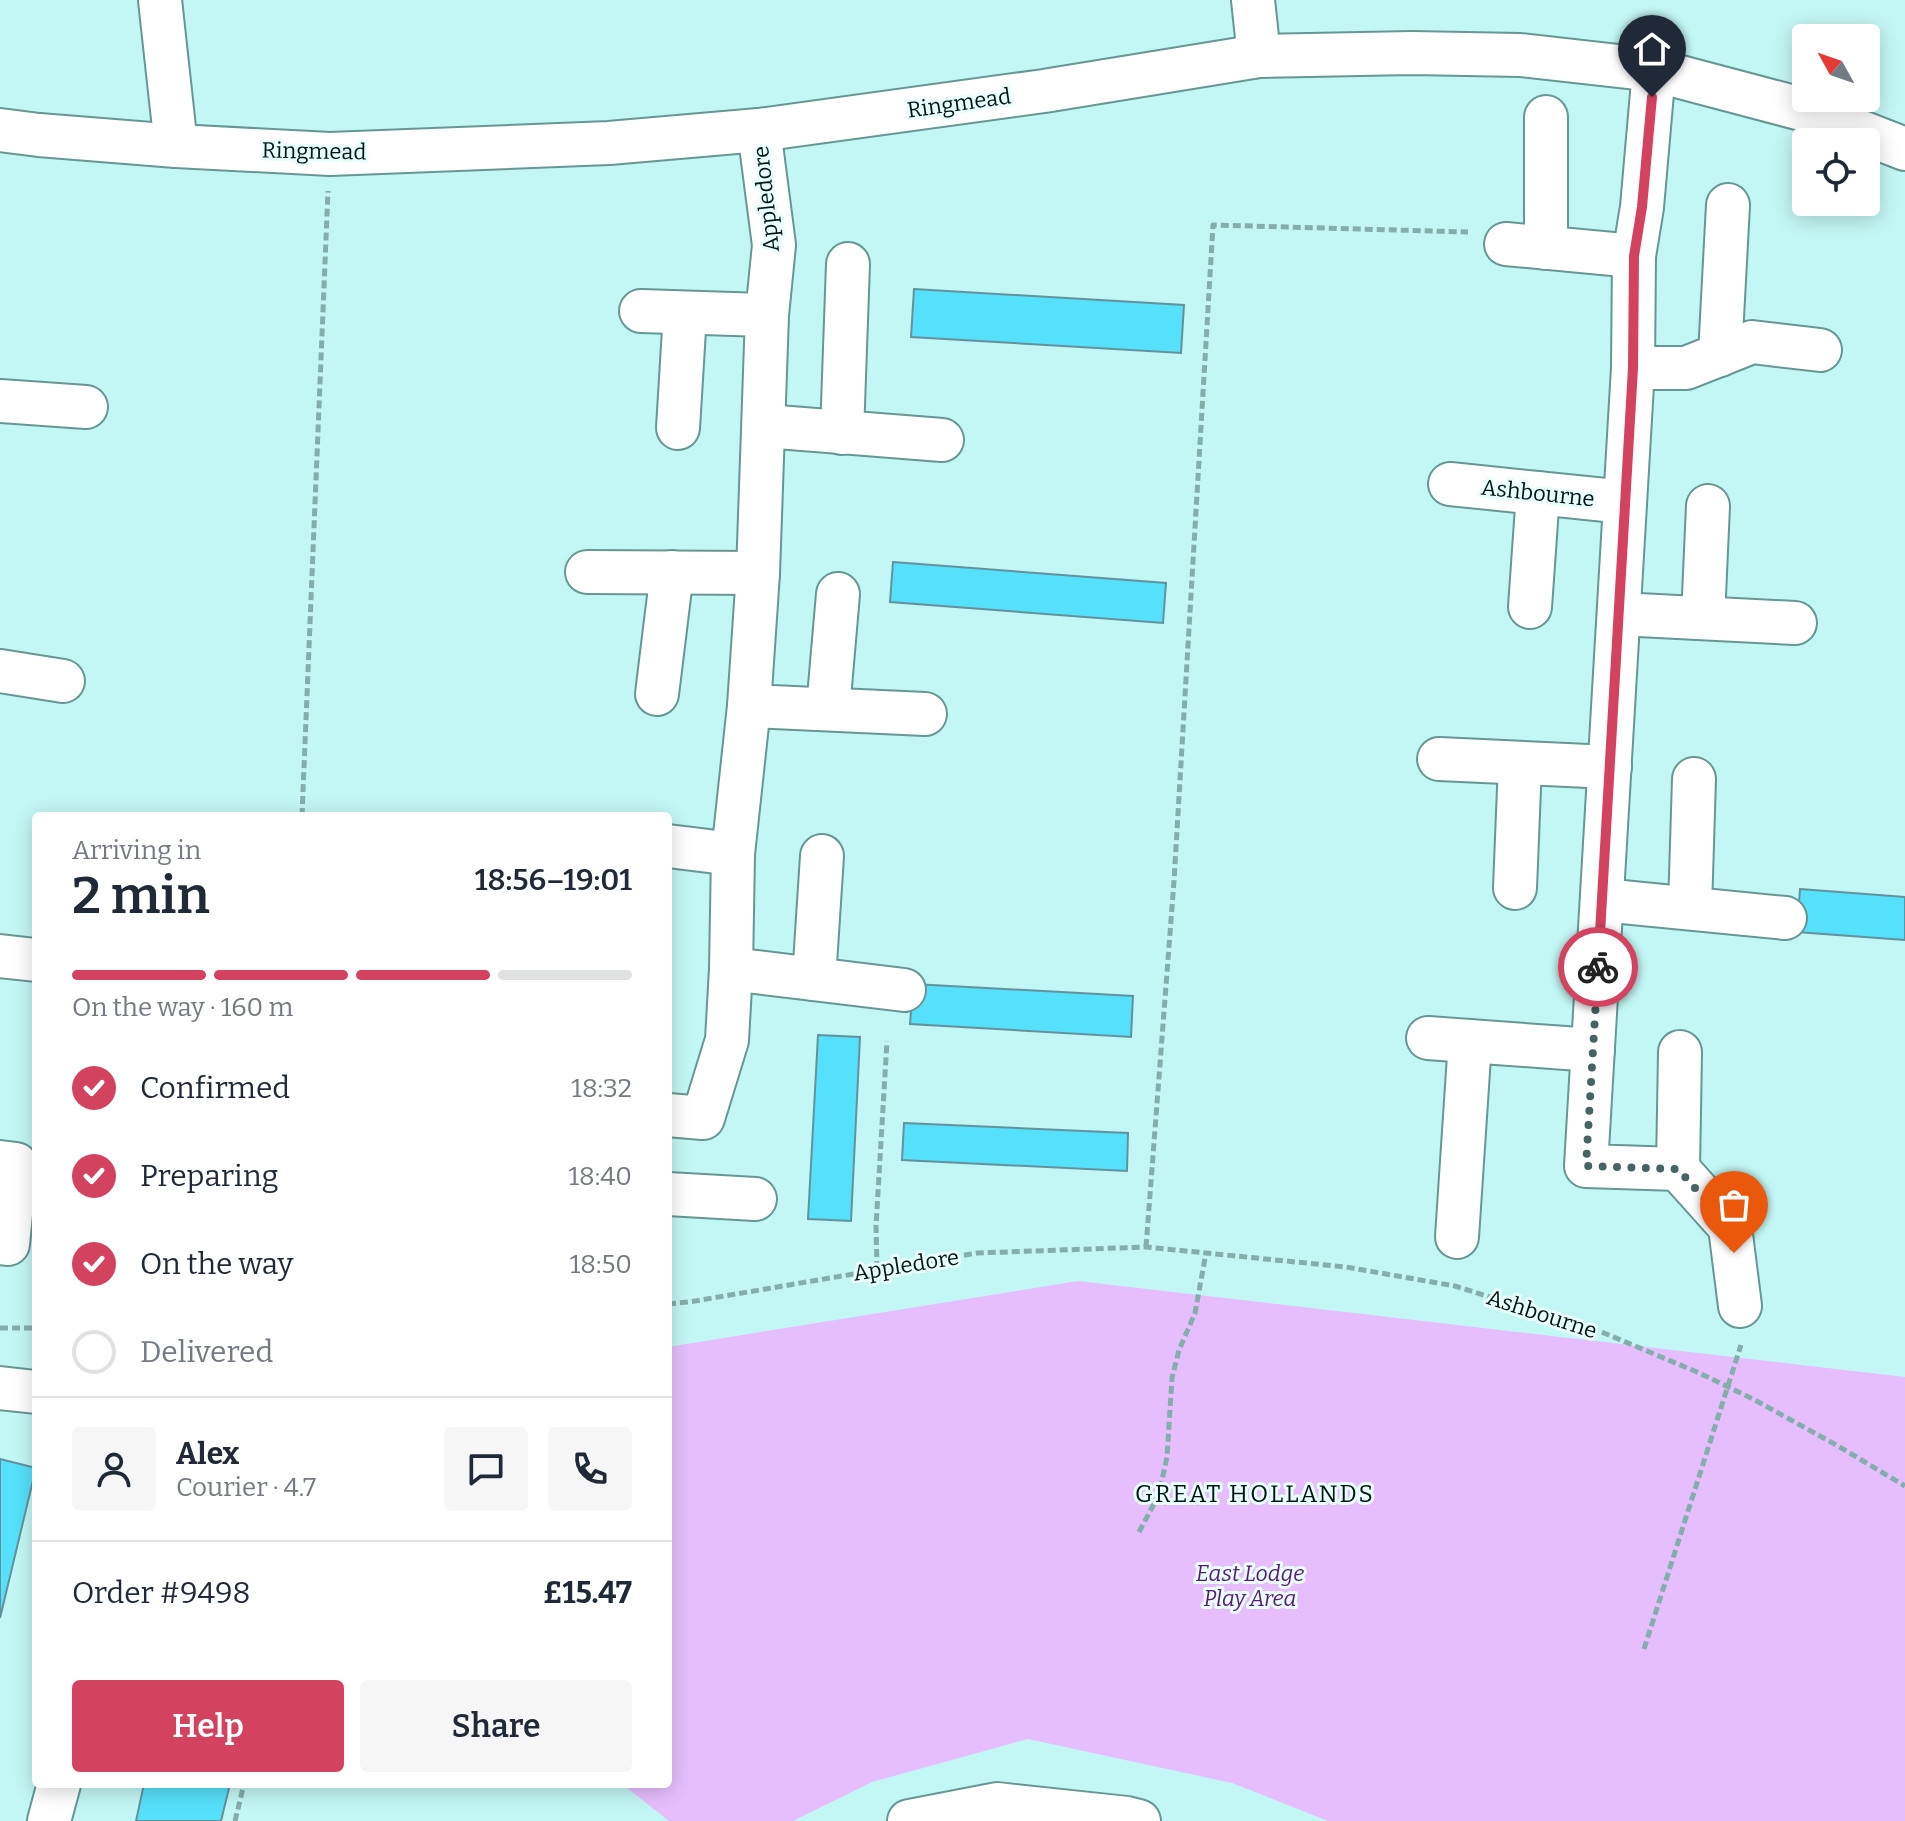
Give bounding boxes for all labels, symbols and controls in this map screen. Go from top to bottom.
pin [1618,15,1686,97]
north arrow [1792,24,1880,112]
map controls [1792,24,1880,216]
icon: home [1630,27,1674,71]
street label: Ringmead [905,82,1013,124]
button: locate [1792,128,1880,216]
street label: Ringmead [261,137,367,165]
street label: Appledore [747,145,785,253]
street label: Ashbourne [1480,474,1596,512]
text: Arriving in [72,835,201,866]
text: 18:56–19:01 [475,862,632,898]
text: 2 min [72,864,210,927]
courier [1558,927,1638,1007]
icon: bike [1576,945,1620,989]
text: On the way · 160 m [72,992,293,1023]
icon: check [72,1066,116,1110]
text: Confirmed [140,1070,290,1106]
text: 18:32 [571,1073,632,1104]
icon: check [72,1154,116,1198]
text: Preparing [140,1158,278,1194]
text: 18:40 [568,1161,632,1192]
pin [1700,1171,1768,1253]
icon: bag [1712,1183,1756,1227]
icon: check [72,1242,116,1286]
street label: Appledore [851,1243,961,1287]
text: On the way [140,1246,293,1282]
text: 18:50 [570,1249,632,1280]
street label: Ashbourne [1484,1284,1600,1344]
text: Delivered [140,1334,273,1370]
button: person [72,1427,156,1511]
button: chat [444,1427,528,1511]
button: phone [548,1427,632,1511]
text: Alex [176,1436,239,1472]
text: Courier · 4.7 [176,1472,316,1503]
district label: GREAT HOLLANDS [1135,1480,1375,1508]
park label: East Lodge Play Area [1196,1560,1304,1612]
text: Order #9498 [72,1575,251,1611]
text: £15.47 [543,1575,632,1611]
button: Help [72,1680,344,1772]
button: Share [360,1680,632,1772]

